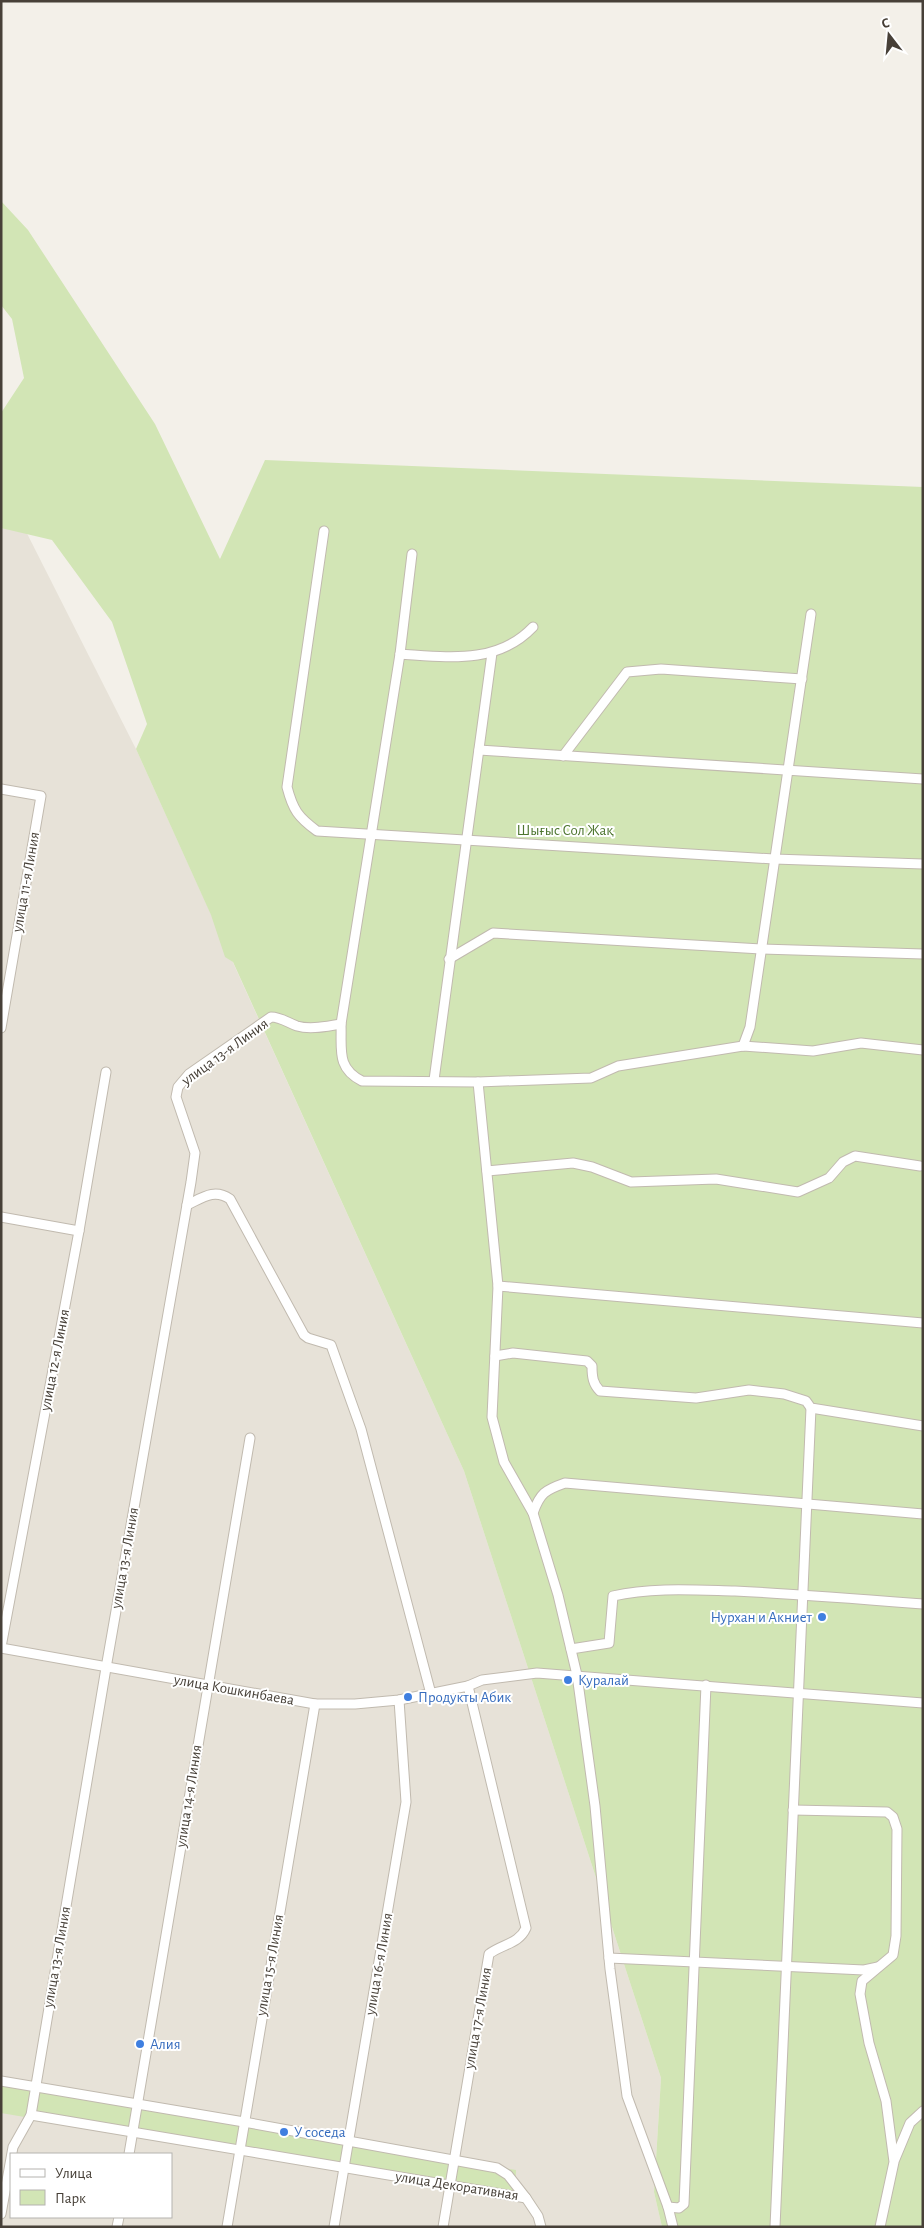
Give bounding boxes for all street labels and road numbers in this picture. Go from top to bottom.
street label: улица 11-я Линия [10,831,42,934]
street label: улица 13-я Линия [178,1016,271,1089]
street label: улица 12-я Линия [38,1308,72,1413]
street label: улица 13-я Линия [109,1506,141,1611]
street label: улица Кошкинбаева [172,1672,295,1708]
street label: улица 14-я Линия [173,1744,205,1849]
street label: улица 13-я Линия [41,1905,73,2010]
street label: улица 16-я Линия [362,1912,395,2017]
street label: улица 15-я Линия [254,1913,286,2018]
street label: улица 17-я Линия [462,1966,494,2071]
street label: улица Декоративная [393,2169,520,2203]

